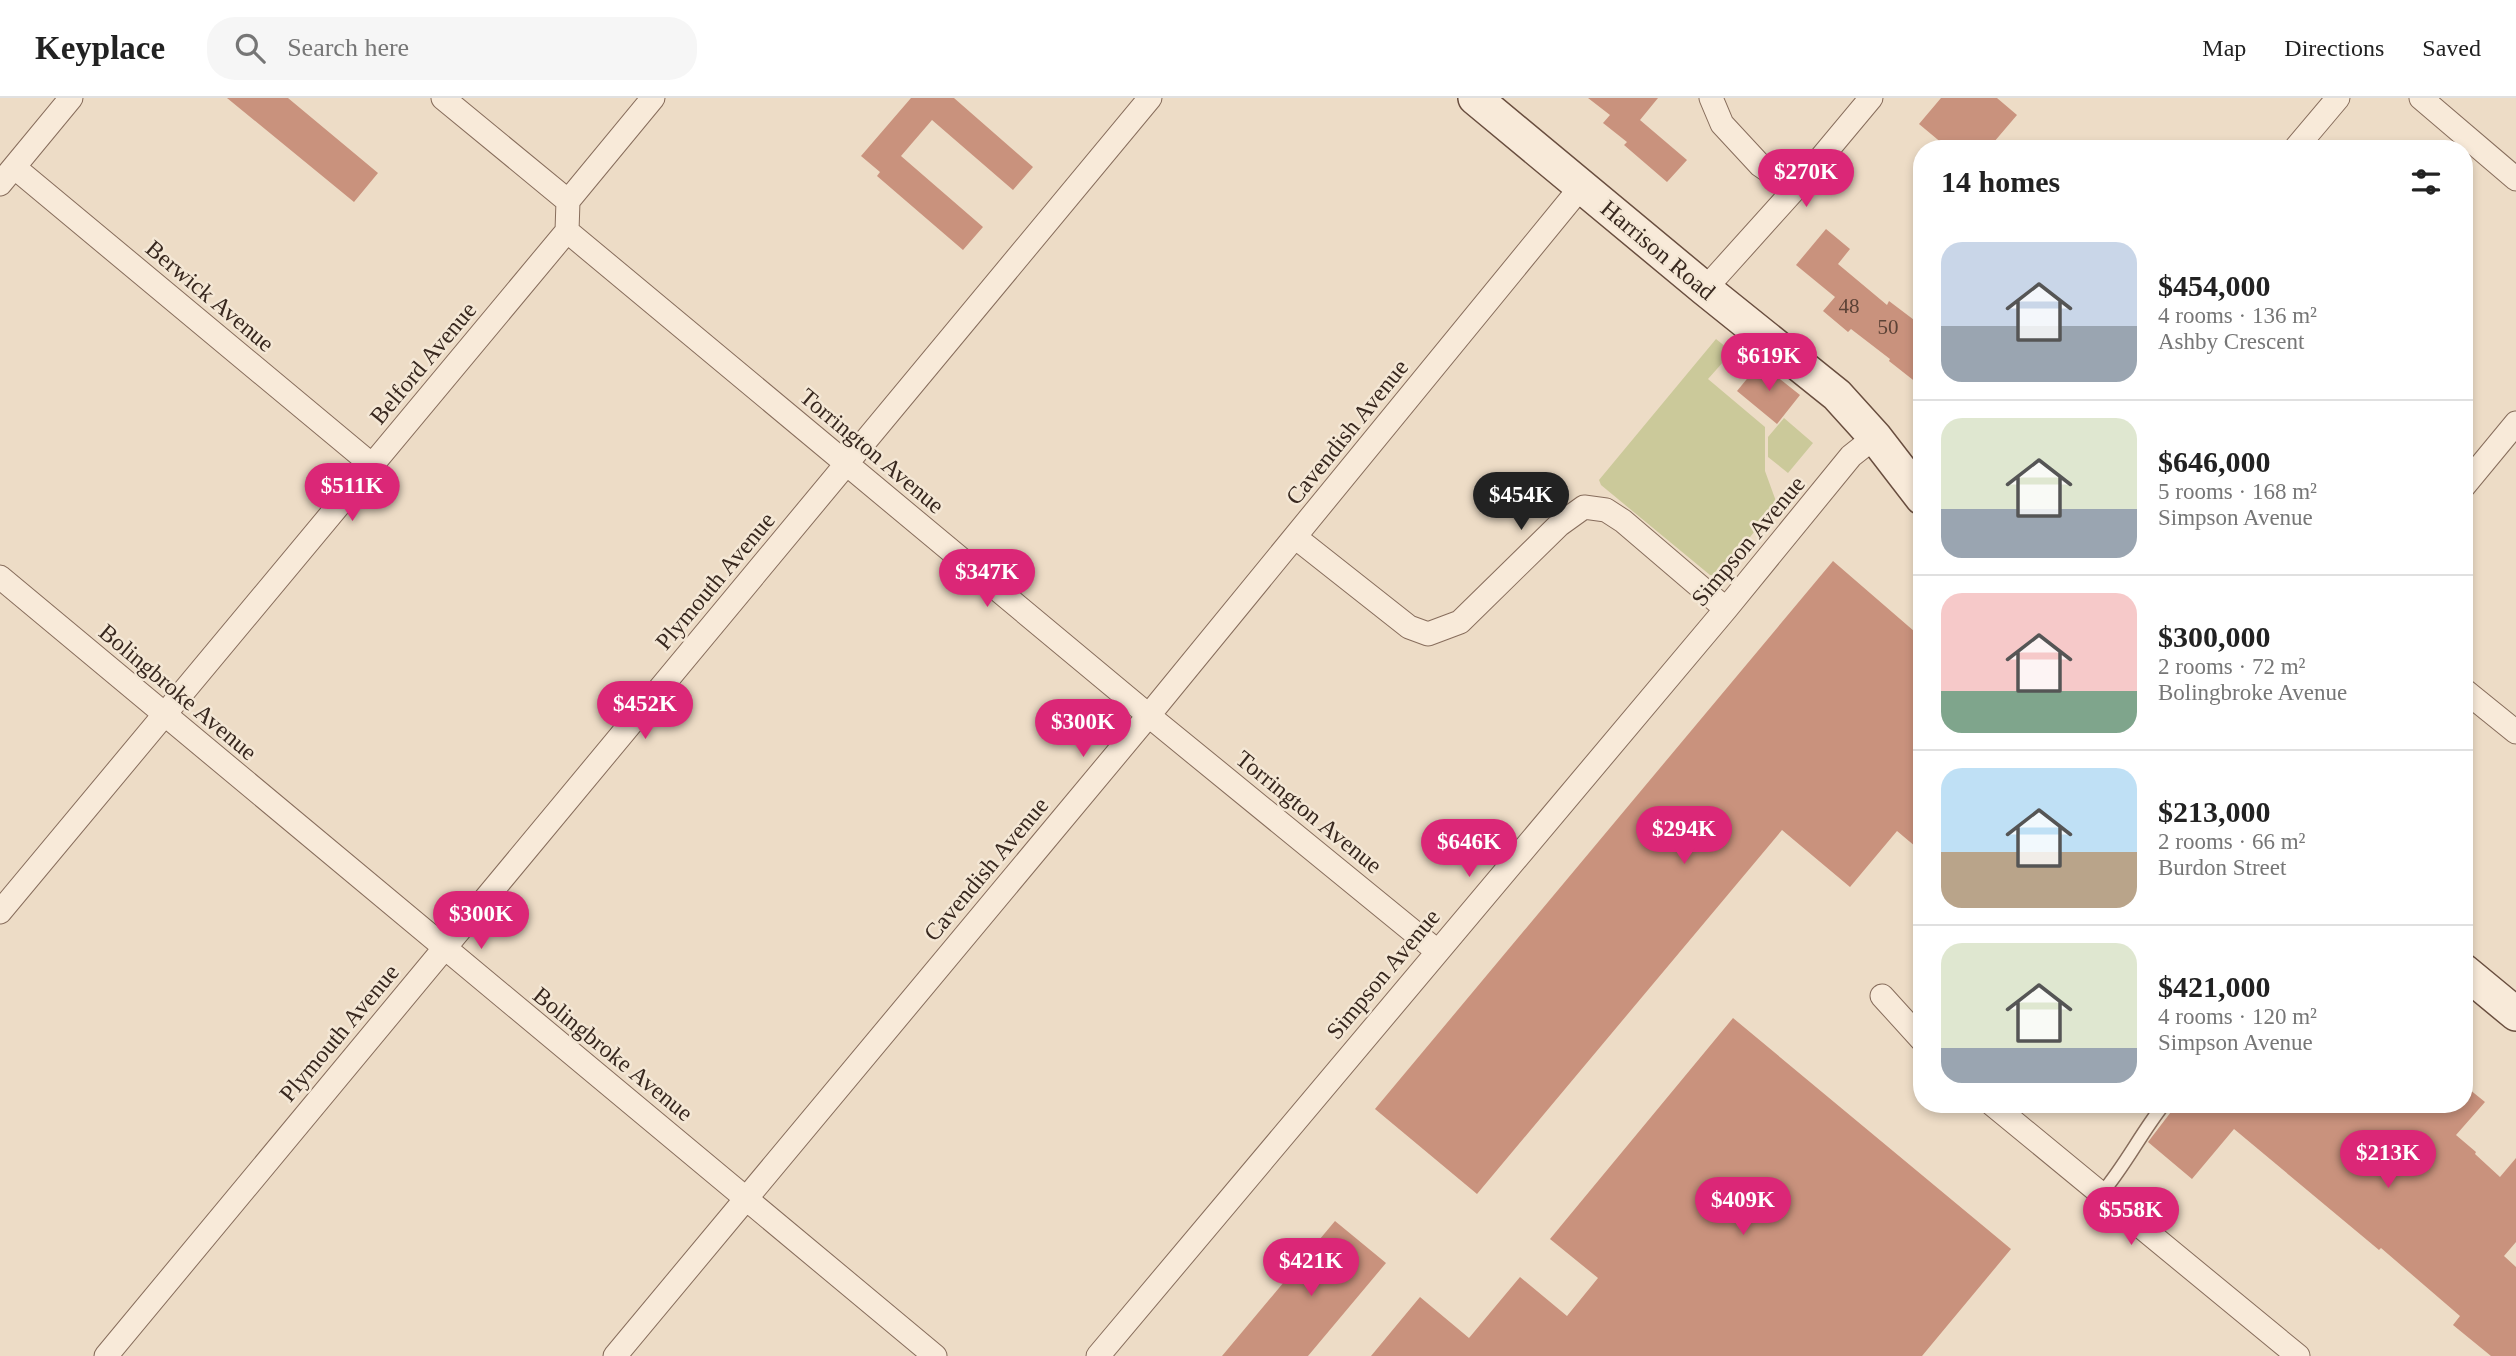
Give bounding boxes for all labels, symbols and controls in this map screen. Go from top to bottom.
search box [207,17,697,80]
icon: search [231,29,269,67]
text: Keyplace [35,30,165,66]
text: Search here [287,33,409,62]
text: Map [2202,35,2246,61]
text: Directions [2284,35,2384,61]
text: Saved [2422,35,2481,61]
pin: $270K [1757,150,1855,209]
text: $270K [1774,159,1838,184]
icon: filters [2407,163,2445,201]
text: 14 homes [1941,165,2060,198]
street label: Harrison Road [1596,195,1720,305]
street label: Berwick Avenue [141,235,279,357]
text: $454,000 [2158,269,2271,302]
icon: home [1997,270,2081,354]
house number: 48 [1839,294,1860,318]
street label: Belford Avenue [365,297,481,429]
text: 4 rooms · 136 m² [2158,303,2317,328]
house number: 50 [1878,315,1899,339]
text: Ashby Crescent [2158,329,2304,354]
pin: $619K [1720,334,1818,393]
text: $619K [1737,343,1801,368]
street label: Cavendish Avenue [1281,354,1413,510]
street label: Torrington Avenue [795,383,949,519]
text: $646,000 [2158,445,2271,478]
icon: home [1997,446,2081,530]
pin: $511K [303,464,401,523]
street label: Simpson Avenue [1686,471,1810,611]
pin: $454K [1472,472,1570,532]
text: $511K [321,473,383,498]
text: 5 rooms · 168 m² [2158,479,2317,504]
text: $454K [1489,482,1553,507]
text: Simpson Avenue [2158,505,2313,530]
street label: Plymouth Avenue [650,507,780,655]
pin: $347K [938,550,1036,609]
text: $347K [955,559,1019,584]
street label: Bolingbroke Avenue [94,619,262,765]
text: $300,000 [2158,620,2271,653]
icon: home [1997,621,2081,705]
text: 2 rooms · 72 m² [2158,654,2305,679]
text: Bolingbroke Avenue [2158,680,2347,705]
pin: $452K [596,682,694,741]
text: $452K [613,691,677,716]
pin: $300K [1034,700,1132,759]
text: $300K [1051,709,1115,734]
street label: Torrington Avenue [1231,745,1387,879]
street label: Cavendish Avenue [919,792,1053,946]
text: $213,000 [2158,795,2271,828]
icon: home [1997,796,2081,880]
pin: $294K [1635,806,1733,866]
text: $294K [1652,816,1716,841]
pin: $646K [1420,820,1518,879]
text: $646K [1437,829,1501,854]
text: 2 rooms · 66 m² [2158,829,2305,854]
text: Burdon Street [2158,855,2286,880]
pin: $300K [432,892,530,951]
text: $300K [449,901,513,926]
street label: Simpson Avenue [1321,904,1445,1044]
street label: Plymouth Avenue [274,959,404,1107]
text: $421,000 [2158,970,2271,1003]
icon: home [1997,971,2081,1055]
street label: Bolingbroke Avenue [528,982,698,1126]
text: 4 rooms · 120 m² [2158,1004,2317,1029]
text: Simpson Avenue [2158,1030,2313,1055]
pin: $213K [2339,1130,2437,1190]
text: $213K [2356,1140,2420,1165]
pin: $409K [1694,1178,1792,1237]
text: $409K [1711,1187,1775,1212]
pin: $558K [2082,1188,2180,1247]
text: $558K [2099,1197,2163,1222]
pin: $421K [1262,1238,1360,1298]
text: $421K [1279,1248,1343,1273]

